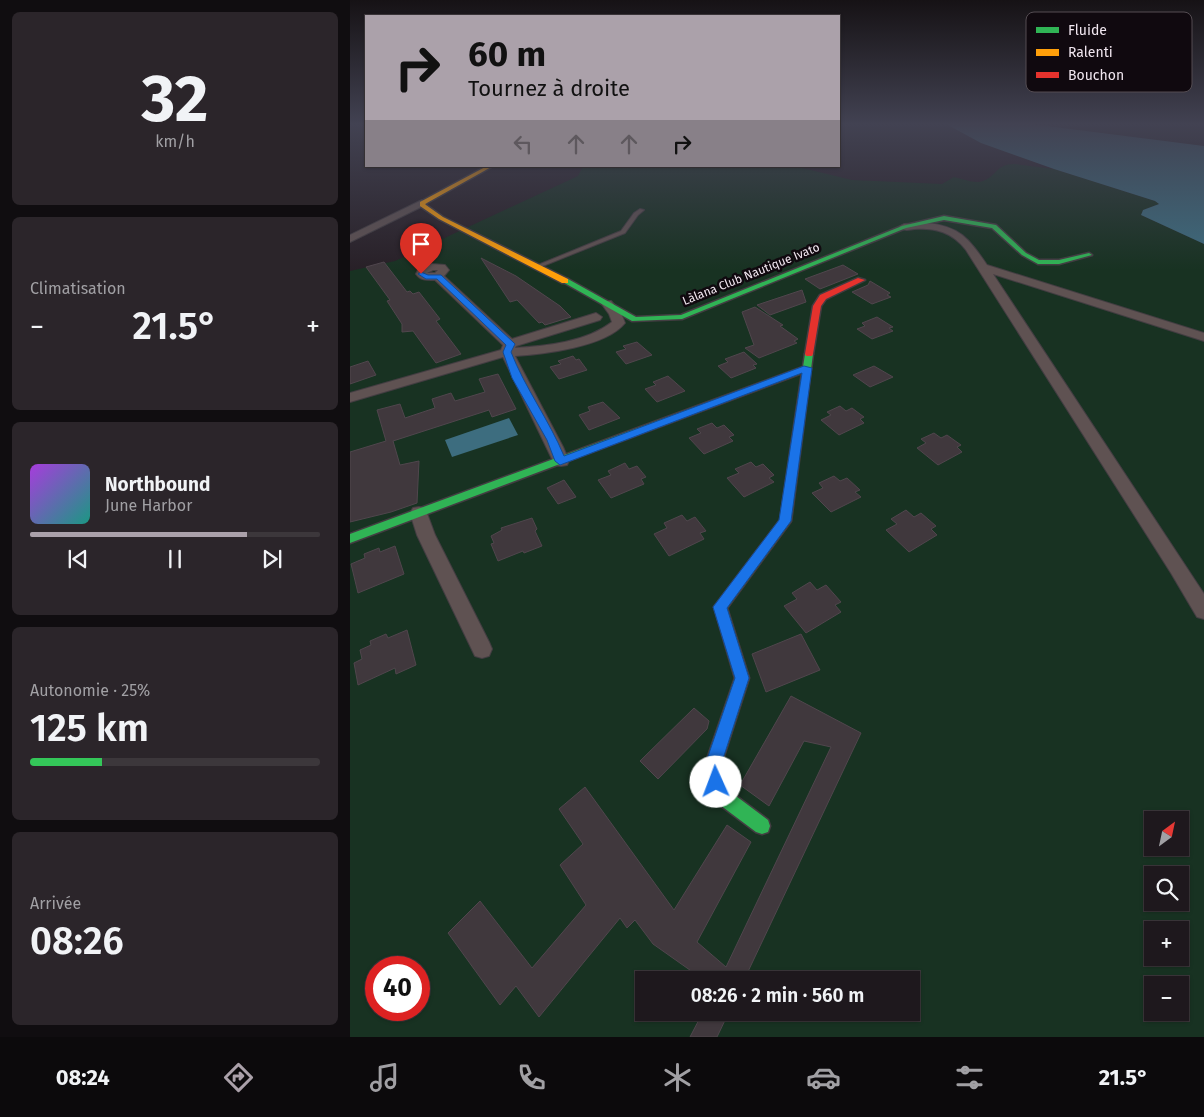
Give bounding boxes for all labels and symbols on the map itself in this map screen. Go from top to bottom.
legend [1026,12,1192,92]
text: Fluide [1068,22,1107,39]
text: Ralenti [1068,44,1113,61]
text: Bouchon [1068,67,1124,84]
pin [400,223,442,274]
street label: Làlana Club Nautique Ivato [680,240,822,308]
position arrow [689,755,741,807]
north arrow [1144,811,1189,856]
speed limit sign: 40 [365,956,430,1021]

